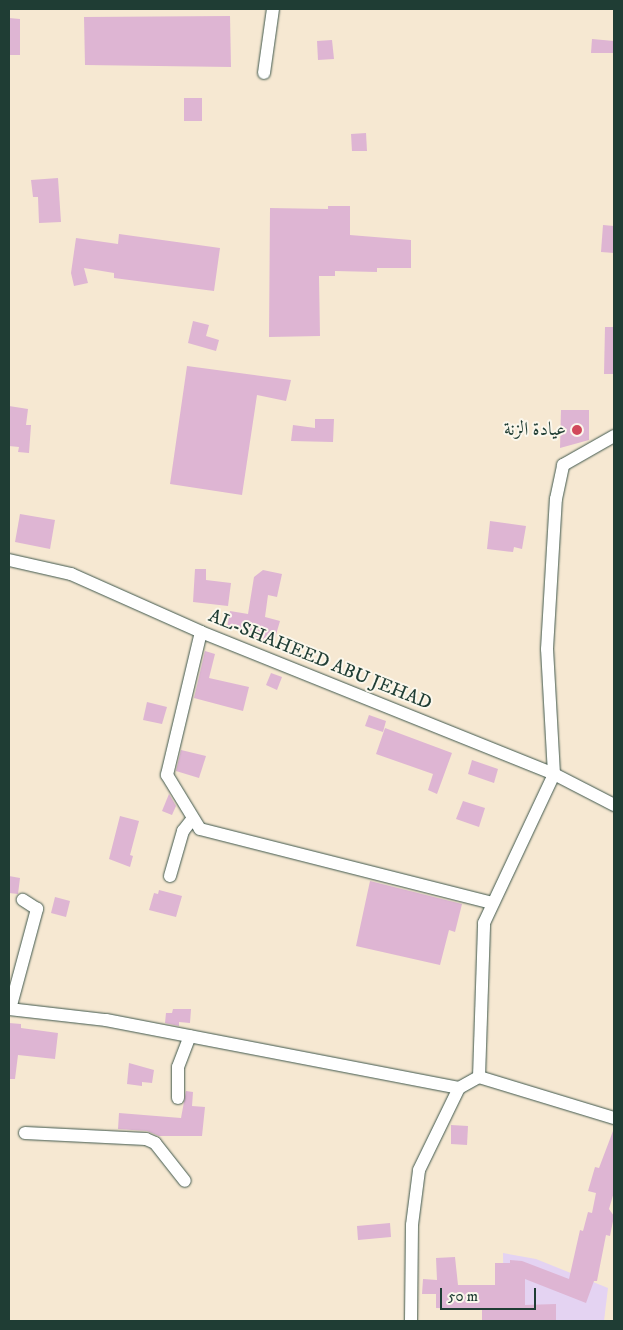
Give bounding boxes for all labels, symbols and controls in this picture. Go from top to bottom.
place label: عيادة الزنة [504,419,566,441]
marker: عيادة الزنة [570,423,584,437]
street label: AL-SHAHEED ABU JEHAD [205,605,435,715]
scale bar [443,1278,539,1310]
text: 50 m [448,1287,478,1306]

